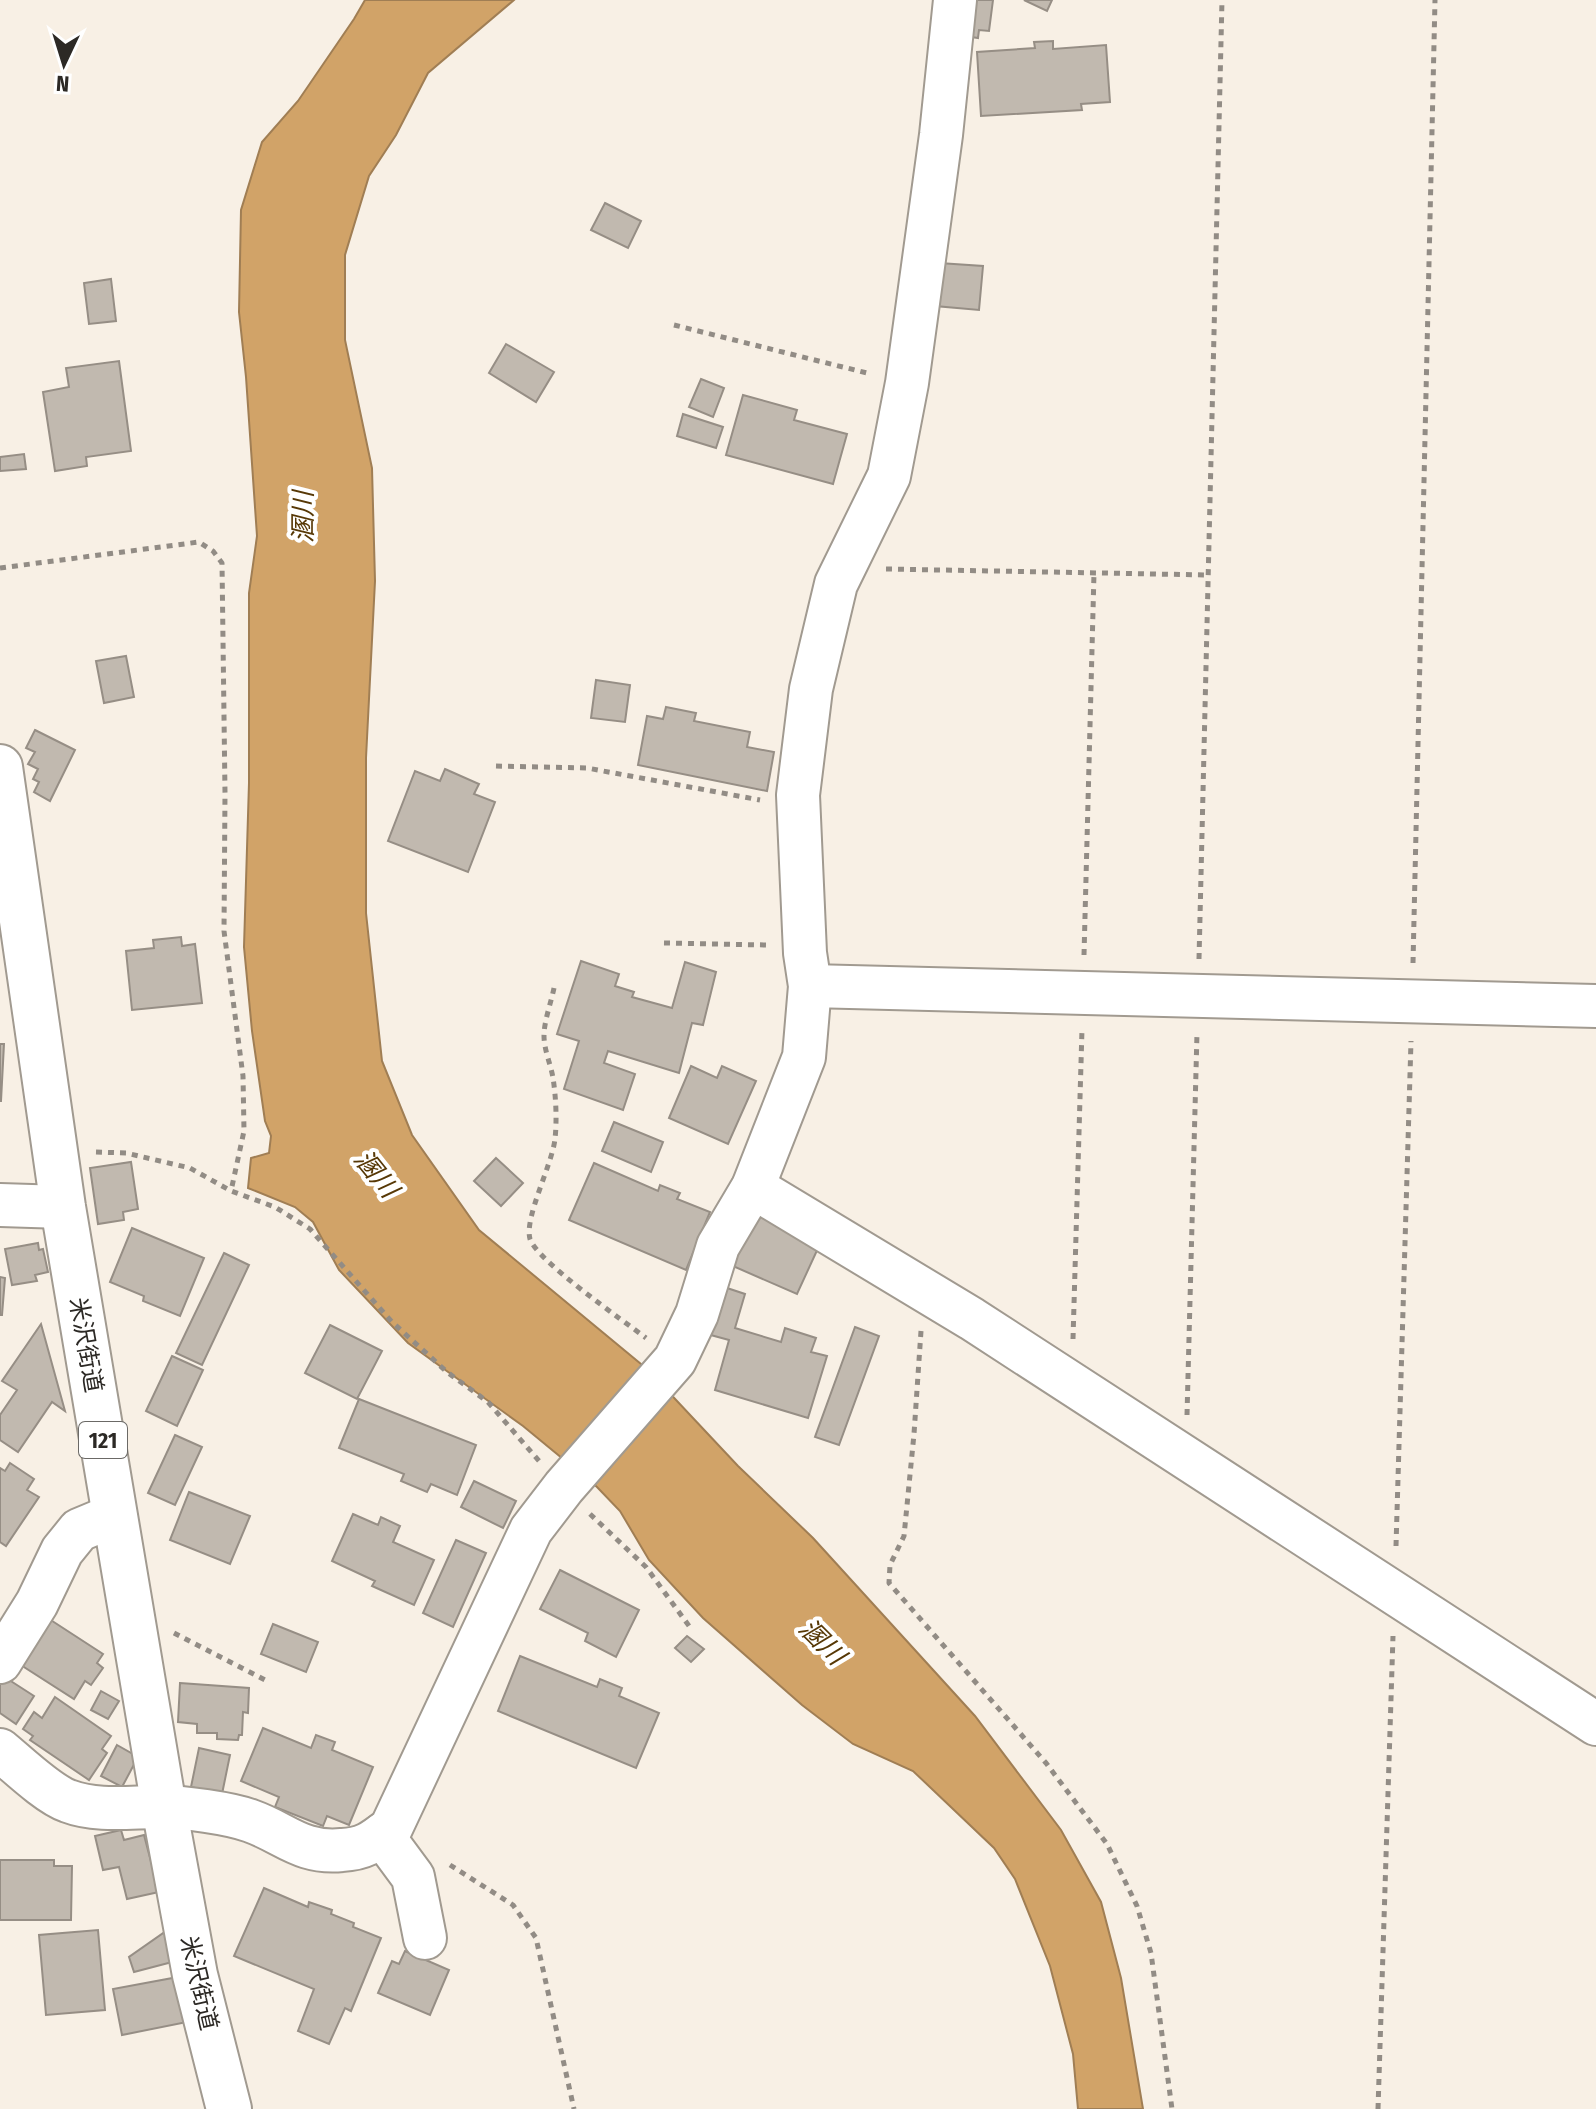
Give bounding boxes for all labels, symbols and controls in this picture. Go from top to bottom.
north arrow [24,24,104,104]
text: N [55,70,70,97]
water label: 溷川 [288,488,319,543]
water label: 溷川 [348,1144,406,1206]
street label: 米沢街道 [64,1295,108,1395]
road number: 121 [79,1422,127,1458]
water label: 溷川 [793,1613,853,1673]
street label: 米沢街道 [175,1933,223,2033]

